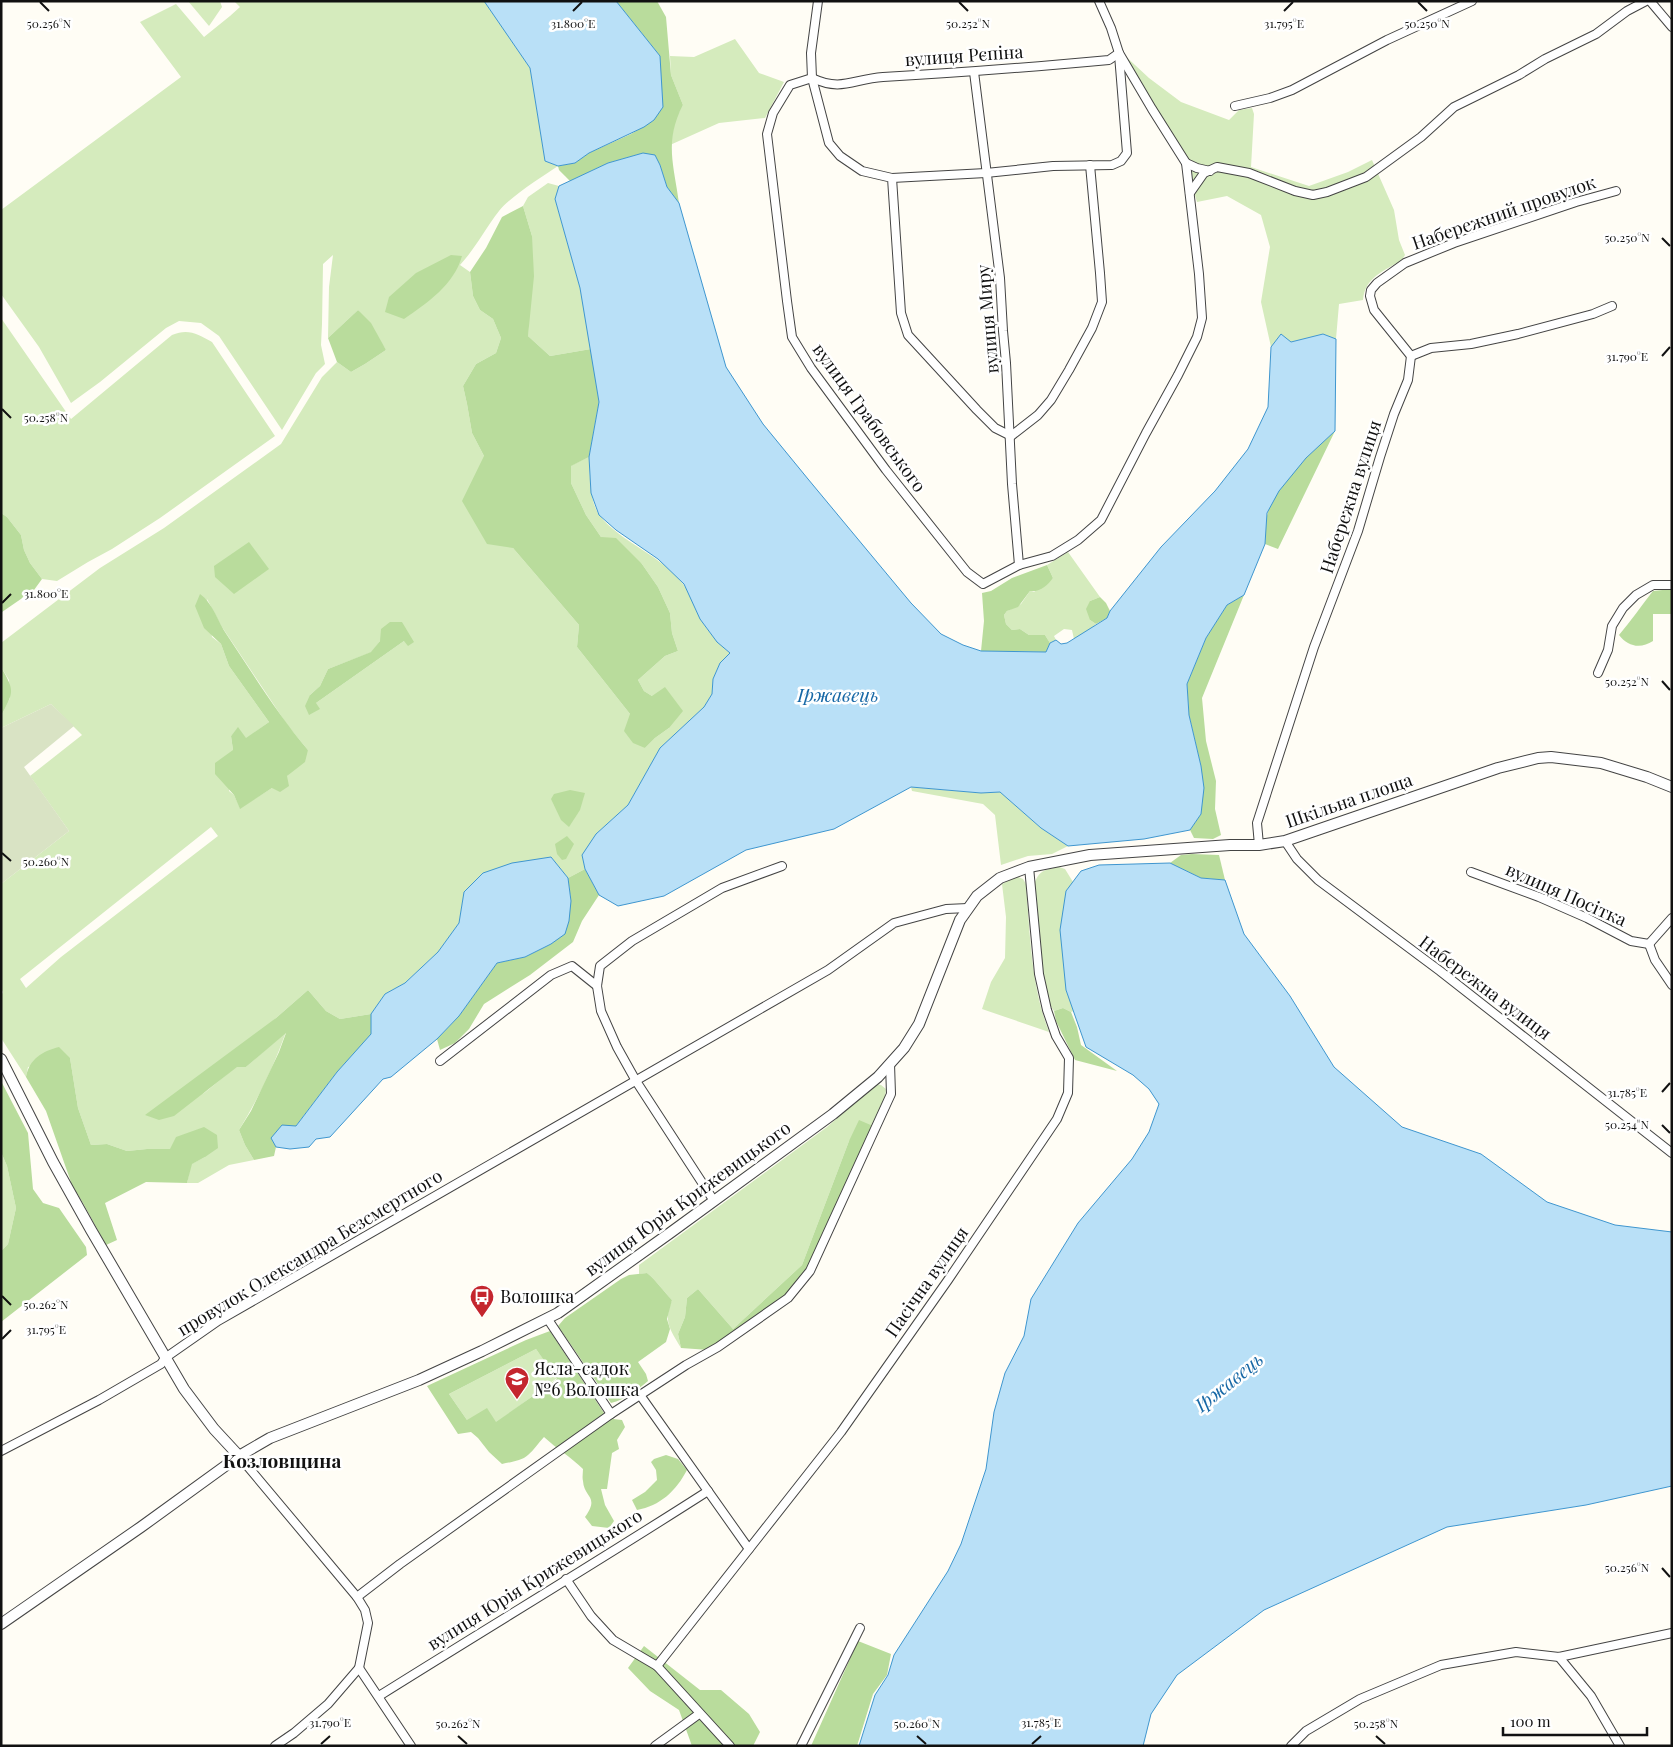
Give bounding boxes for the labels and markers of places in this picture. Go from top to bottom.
bus stop icon: Волошка [469,1284,495,1318]
place label: Волошка [500,1284,574,1308]
place label: Ясла-садок №6 Волошка [533,1356,639,1401]
school or university icon: Ясла-садок №6 Волошка [504,1366,530,1400]

